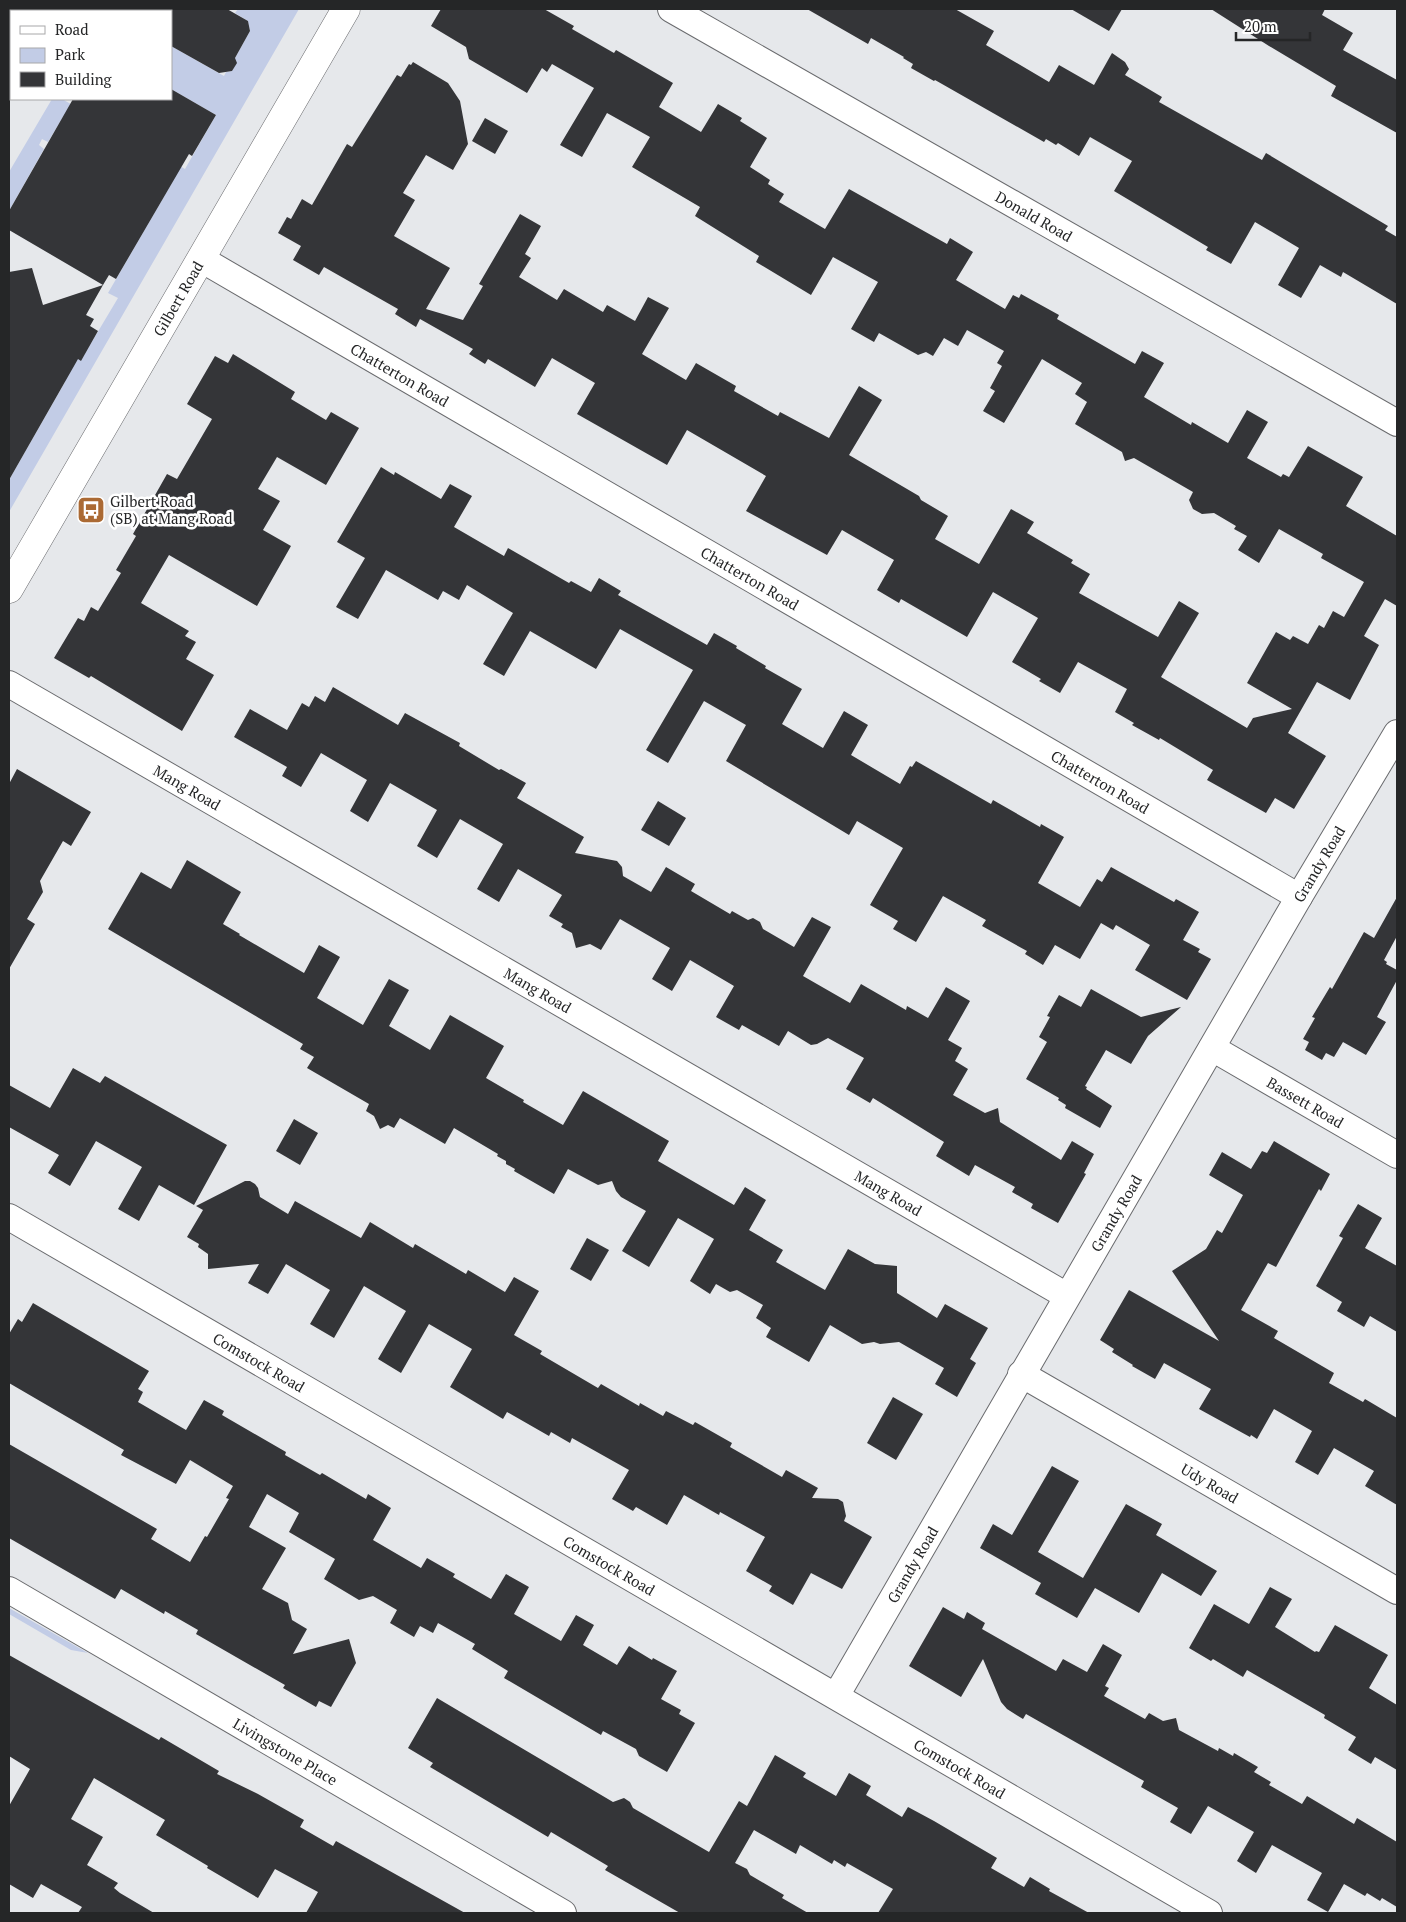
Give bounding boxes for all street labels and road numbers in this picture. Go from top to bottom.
street label: Donald Road [992,186,1076,246]
street label: Gilbert Road [148,257,207,340]
street label: Chatterton Road [347,338,453,411]
street label: Chatterton Road [697,542,803,614]
street label: Chatterton Road [1047,745,1153,818]
street label: Mang Road [150,760,225,814]
street label: Grandy Road [1288,822,1349,906]
street label: Mang Road [501,963,575,1017]
street label: Bassett Road [1263,1072,1348,1132]
street label: Mang Road [851,1165,926,1220]
street label: Grandy Road [1086,1171,1146,1255]
street label: Comstock Road [210,1328,308,1396]
street label: Udy Road [1177,1459,1242,1507]
street label: Grandy Road [882,1522,942,1607]
street label: Comstock Road [560,1531,659,1600]
street label: Livingstone Place [230,1713,341,1789]
street label: Comstock Road [910,1734,1009,1803]

